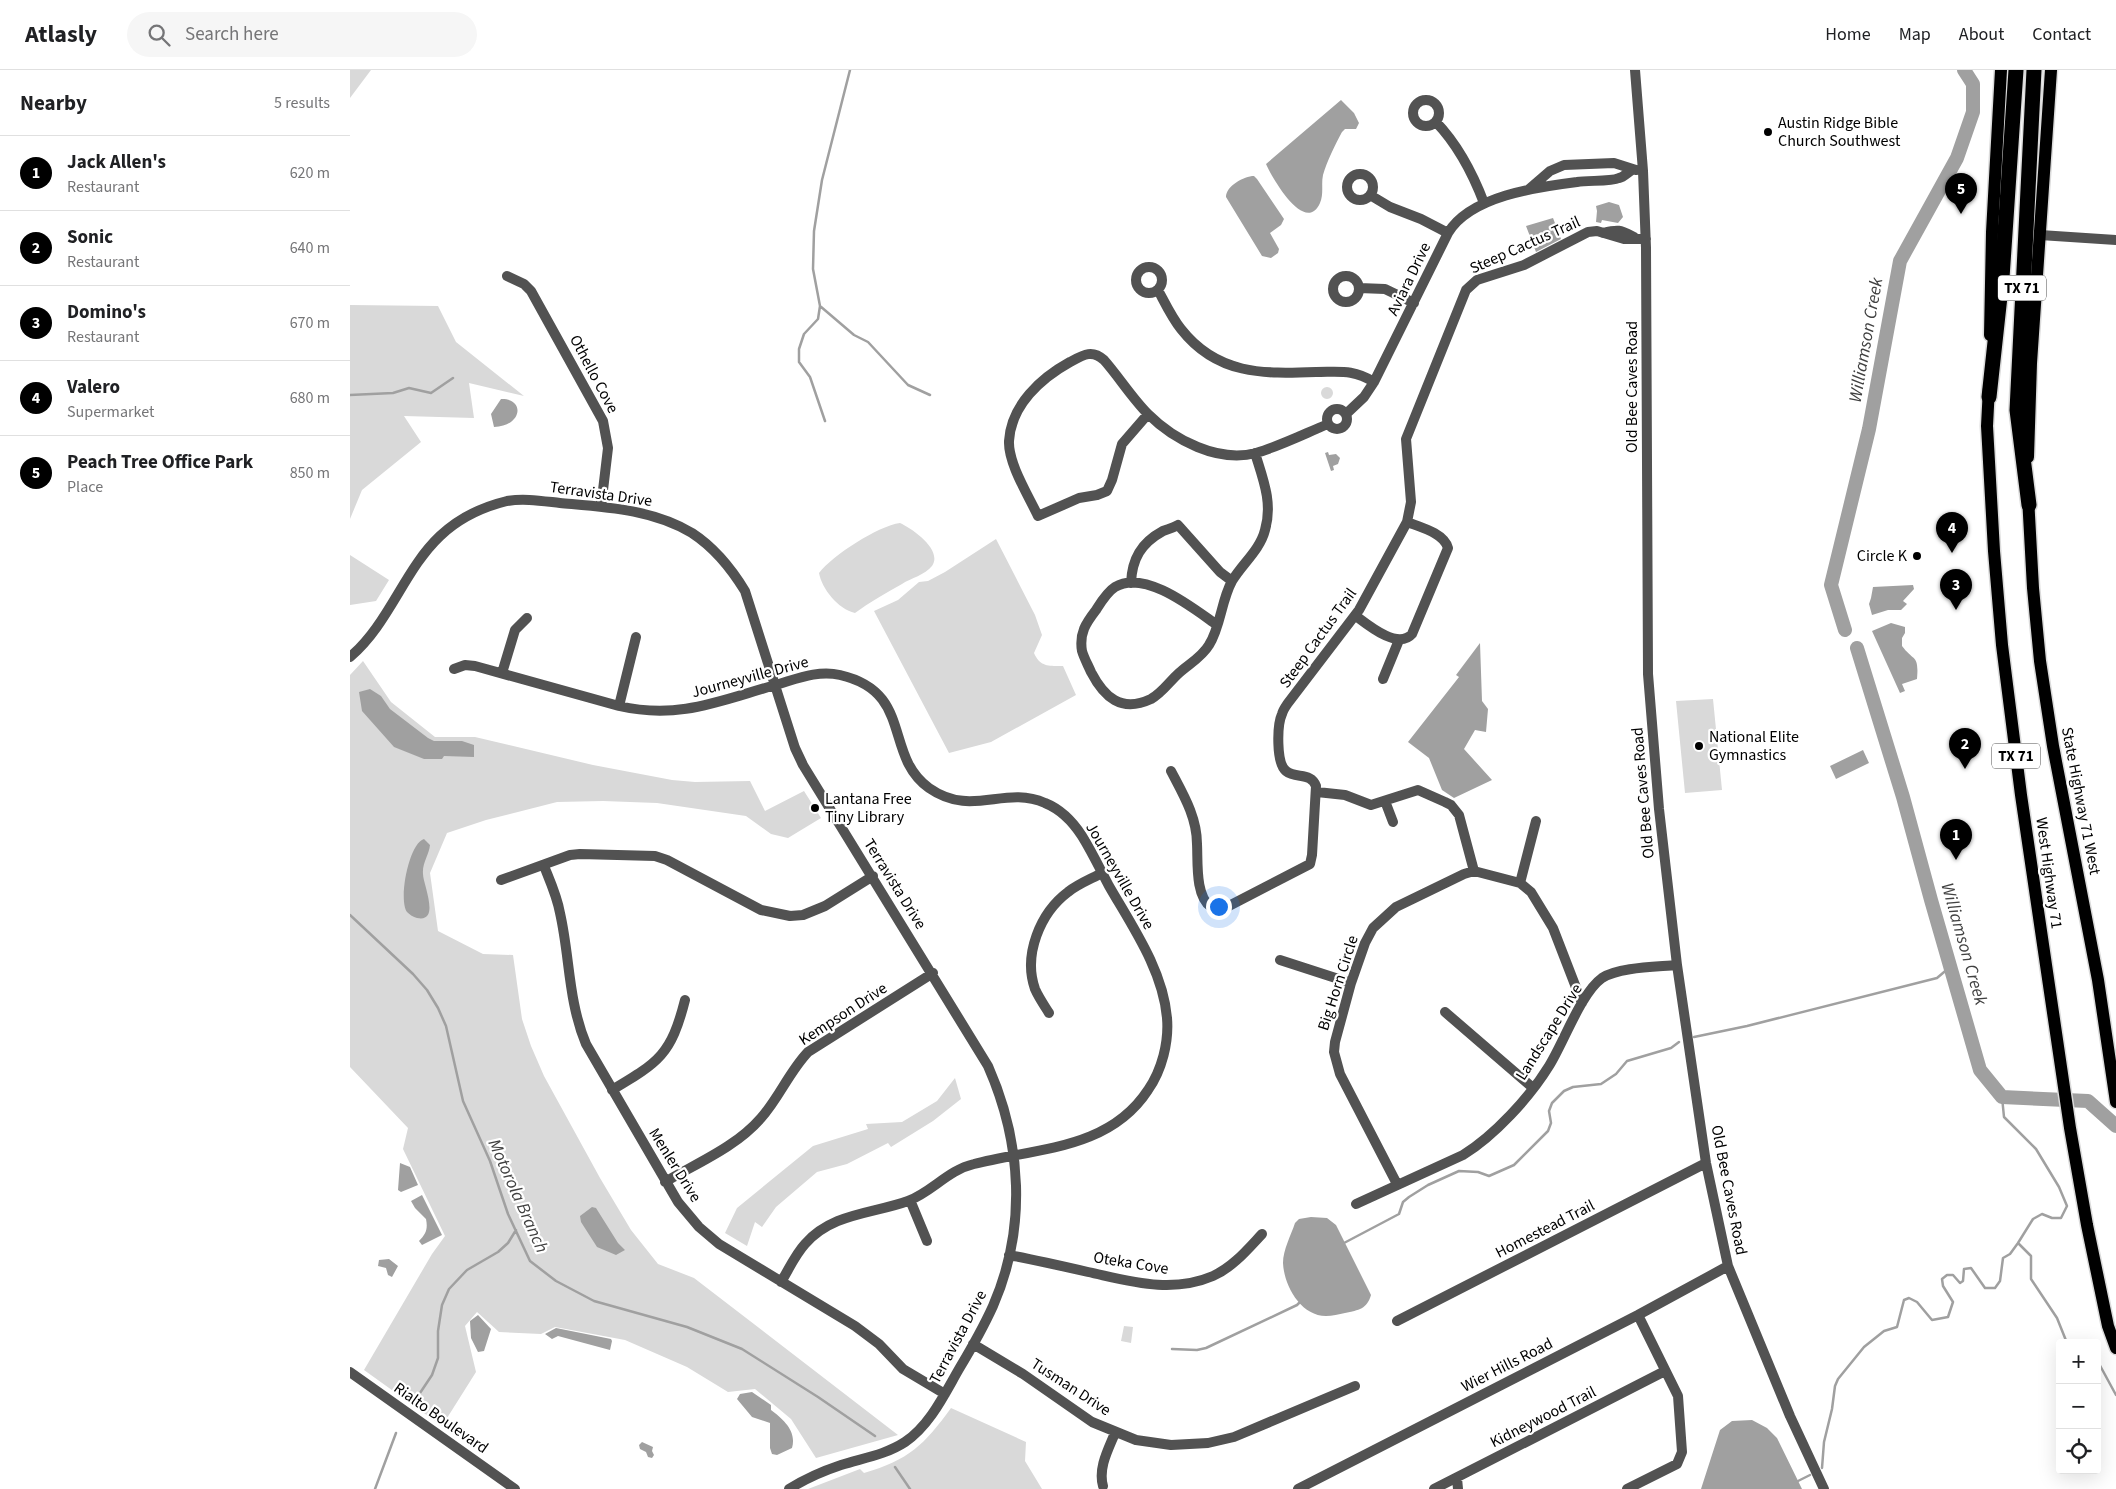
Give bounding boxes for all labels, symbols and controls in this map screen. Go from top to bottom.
search box [127,12,477,57]
text: Atlasly [25,17,97,52]
icon: search [145,21,173,49]
text: Search here [185,21,279,48]
text: Home [1825,22,1871,47]
text: Map [1899,22,1931,47]
text: About [1959,22,2004,47]
text: Contact [2032,22,2091,47]
text: Nearby [20,88,87,118]
text: 5 results [274,92,330,114]
place label: Austin Ridge Bible Church Southwest [1778,112,1901,152]
marker: Austin Ridge Bible Church Southwest [1762,126,1774,138]
text: Jack Allen's [67,149,166,176]
text: 1 [32,162,40,184]
text: 620 m [290,162,330,184]
pin: 5 [1945,173,1977,214]
text: Restaurant [67,176,140,198]
street label: Steep Cactus Trail [1466,211,1584,279]
text: Sonic [67,224,113,251]
text: 2 [32,237,40,259]
text: 640 m [290,237,330,259]
street label: Aviara Drive [1382,239,1436,319]
text: Restaurant [67,251,140,273]
water label: Williamson Creek [1843,275,1889,404]
road number: TX 71 [1998,276,2046,300]
text: Domino's [67,299,146,326]
text: 3 [32,312,40,334]
text: 670 m [290,312,330,334]
street label: Old Bee Caves Road [1621,321,1643,453]
text: Restaurant [67,326,140,348]
street label: Othello Cove [564,331,624,417]
text: Valero [67,374,120,401]
text: 4 [32,387,40,409]
text: 680 m [290,387,330,409]
text: Supermarket [67,401,154,423]
text: Peach Tree Office Park [67,449,253,476]
text: 5 [32,462,40,484]
text: 850 m [290,462,330,484]
text: Place [67,476,103,498]
street label: Terravista Drive [548,476,654,512]
pin: 4 [1936,512,1968,553]
place label: Circle K [1857,545,1908,567]
marker: Circle K [1911,550,1923,562]
pin: 3 [1940,569,1972,610]
street label: Steep Cactus Trail [1274,583,1362,693]
street label: Journeyville Drive [689,651,811,703]
street label: State Highway 71 West [2056,725,2106,877]
street label: Old Bee Caves Road [1626,726,1660,860]
place label: National Elite Gymnastics [1709,726,1799,766]
pin: 2 [1949,728,1981,769]
marker: National Elite Gymnastics [1693,740,1705,752]
road number: TX 71 [1992,744,2040,768]
place label: Lantana Free Tiny Library [825,788,912,828]
marker: Lantana Free Tiny Library [809,802,821,814]
street label: West Highway 71 [2030,816,2068,930]
street label: Journeyville Drive [1080,818,1160,934]
pin: 1 [1940,819,1972,860]
street label: Terravista Drive [858,834,932,934]
water label: Williamson Creek [1935,880,1994,1009]
your location [1206,894,1232,920]
street label: Big Horn Circle [1312,932,1364,1033]
street label: Kempson Drive [795,977,891,1051]
street label: Landscape Drive [1511,979,1588,1085]
street label: Old Bee Caves Road [1706,1123,1752,1257]
street label: Menler Drive [643,1124,707,1206]
water label: Motorola Branch [482,1135,554,1257]
street label: Homestead Trail [1492,1194,1598,1264]
street label: Oteka Cove [1092,1246,1170,1280]
street label: Terravista Drive [924,1286,992,1388]
street label: Wier Hills Road [1457,1333,1557,1397]
map controls [2056,1339,2101,1474]
button: + [2056,1339,2101,1384]
street label: Tusman Drive [1027,1353,1115,1421]
street label: Rialto Boulevard [389,1377,493,1459]
street label: Kidneywood Trail [1486,1381,1600,1453]
button: − [2056,1384,2101,1429]
button: locate [2056,1429,2101,1474]

